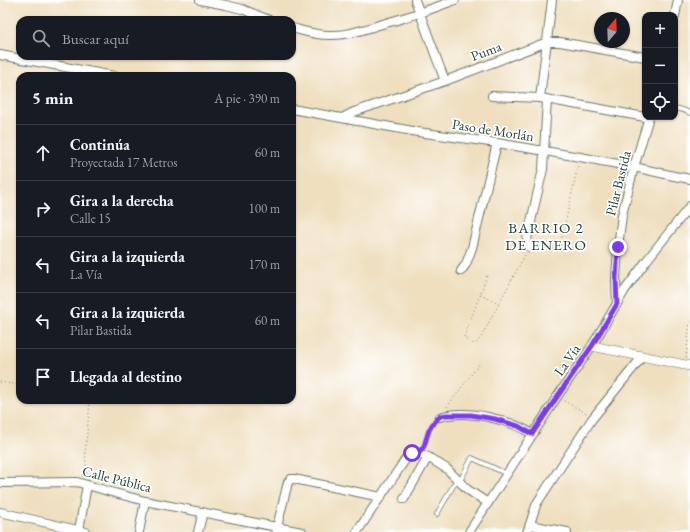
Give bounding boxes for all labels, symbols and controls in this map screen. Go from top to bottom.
north arrow [594,12,630,48]
map controls [642,12,678,120]
button: + [642,12,678,48]
search box [16,16,296,60]
icon: search [30,27,52,49]
text: Buscar aquí [62,29,129,48]
street label: Puma [468,37,504,65]
button: − [642,48,678,84]
button: locate [642,84,678,120]
text: 5 min [32,87,73,109]
text: A pie · 390 m [214,90,280,107]
street label: Paso de Morlán [451,115,536,145]
text: Continúa [70,135,130,154]
icon: ahead [32,142,54,164]
text: 60 m [255,144,280,161]
street label: Pilar Bastida [601,148,635,217]
text: Proyectada 17 Metros [70,154,178,171]
text: Gira a la derecha [70,191,174,210]
icon: right [32,198,54,220]
text: 100 m [249,200,280,217]
text: Calle 15 [70,210,111,227]
district label: BARRIO 2 DE ENERO [505,218,587,254]
route end [609,238,627,256]
text: Gira a la izquierda [70,247,185,266]
icon: left [32,254,54,276]
text: 170 m [249,256,280,273]
text: La Vía [70,266,102,283]
text: Gira a la izquierda [70,303,185,322]
icon: left [32,310,54,332]
text: 60 m [255,312,280,329]
text: Pilar Bastida [70,322,132,339]
street label: La Vía [550,340,585,379]
icon: arrive [32,366,54,388]
text: Llegada al destino [70,367,182,386]
route start [403,444,421,462]
street label: Calle Pública [81,462,154,496]

